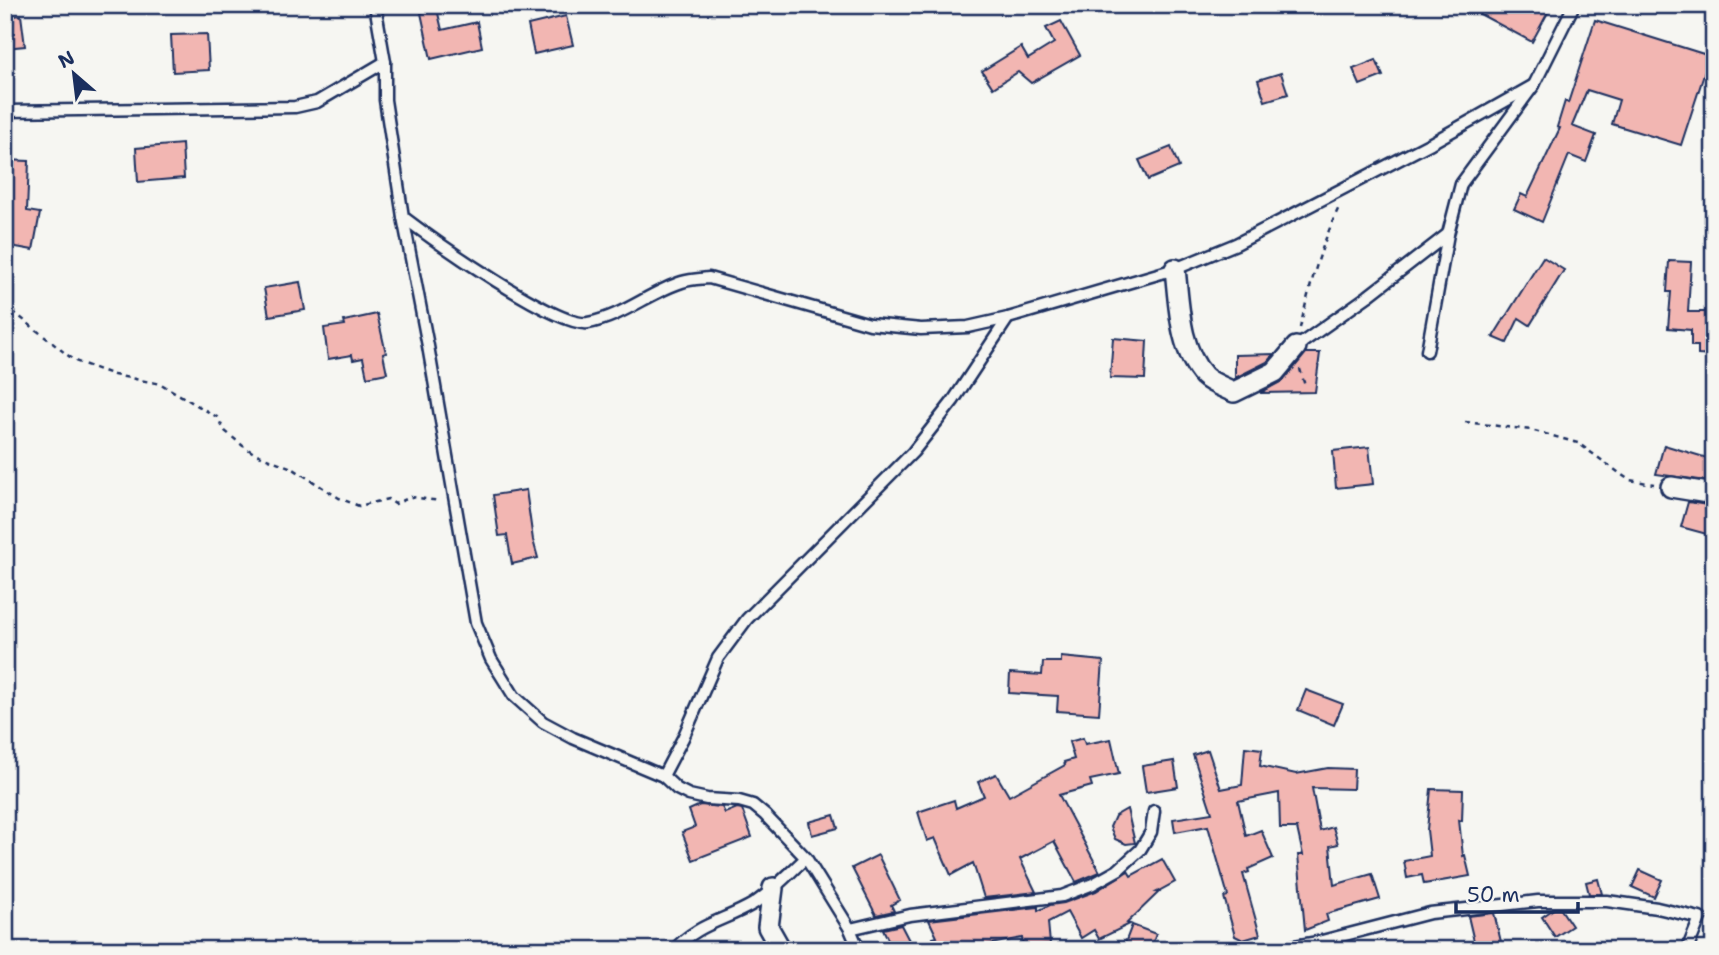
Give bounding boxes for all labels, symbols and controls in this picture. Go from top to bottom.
north arrow [38,38,108,108]
text: N [54,45,79,74]
scale bar [1456,871,1579,915]
text: 50 m [1467,881,1520,909]

